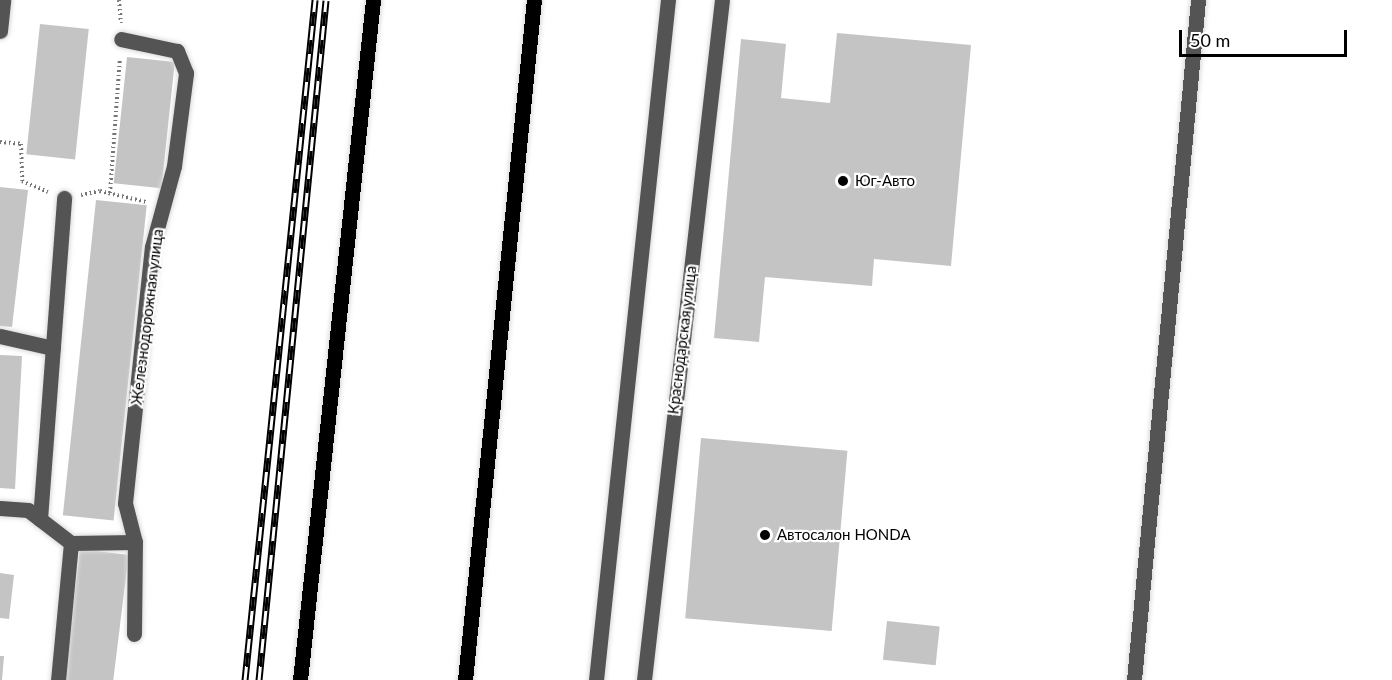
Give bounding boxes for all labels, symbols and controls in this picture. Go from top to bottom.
scale bar [1182,18,1350,56]
text: 50 m [1190,29,1230,51]
place label: Юг-Авто [855,172,915,190]
marker: Юг-Авто [836,174,850,188]
street label: Железнодорожная улица [127,228,167,406]
street label: Краснодарская улица [664,265,700,415]
place label: Автосалон HONDA [777,526,911,544]
marker: Автосалон HONDA [758,528,772,542]

